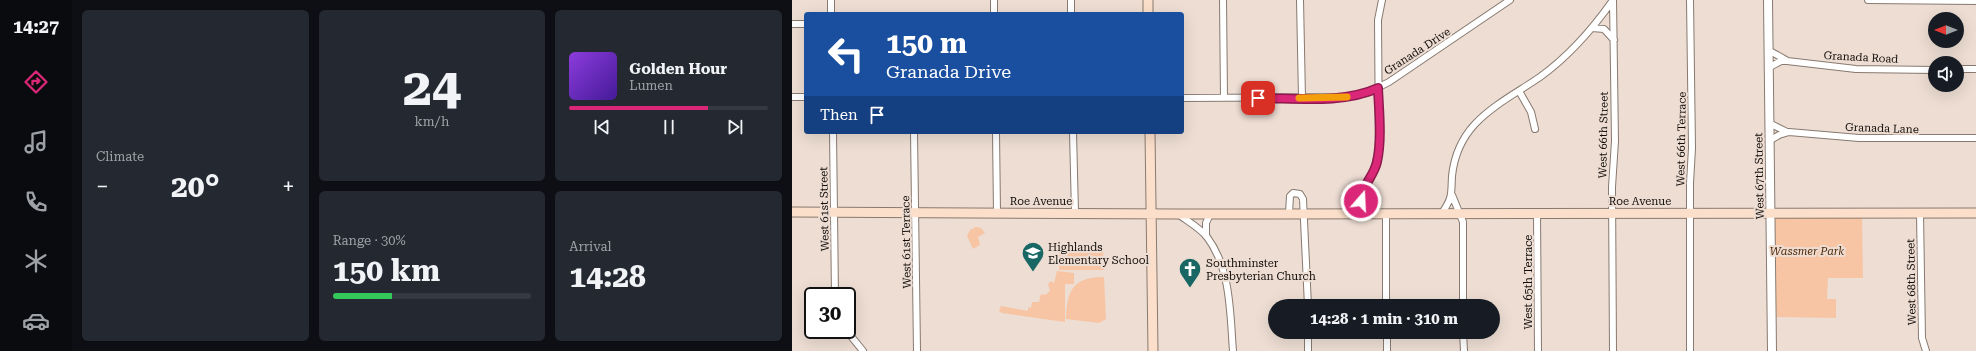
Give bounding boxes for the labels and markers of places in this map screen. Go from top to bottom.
pin [1241,81,1275,115]
school or university icon: Highlands Elementary School [1020,240,1046,273]
place label: Highlands Elementary School [1048,241,1149,267]
church icon: Southminster Presbyterian Church [1177,256,1203,289]
place label: Southminster Presbyterian Church [1206,257,1316,283]

